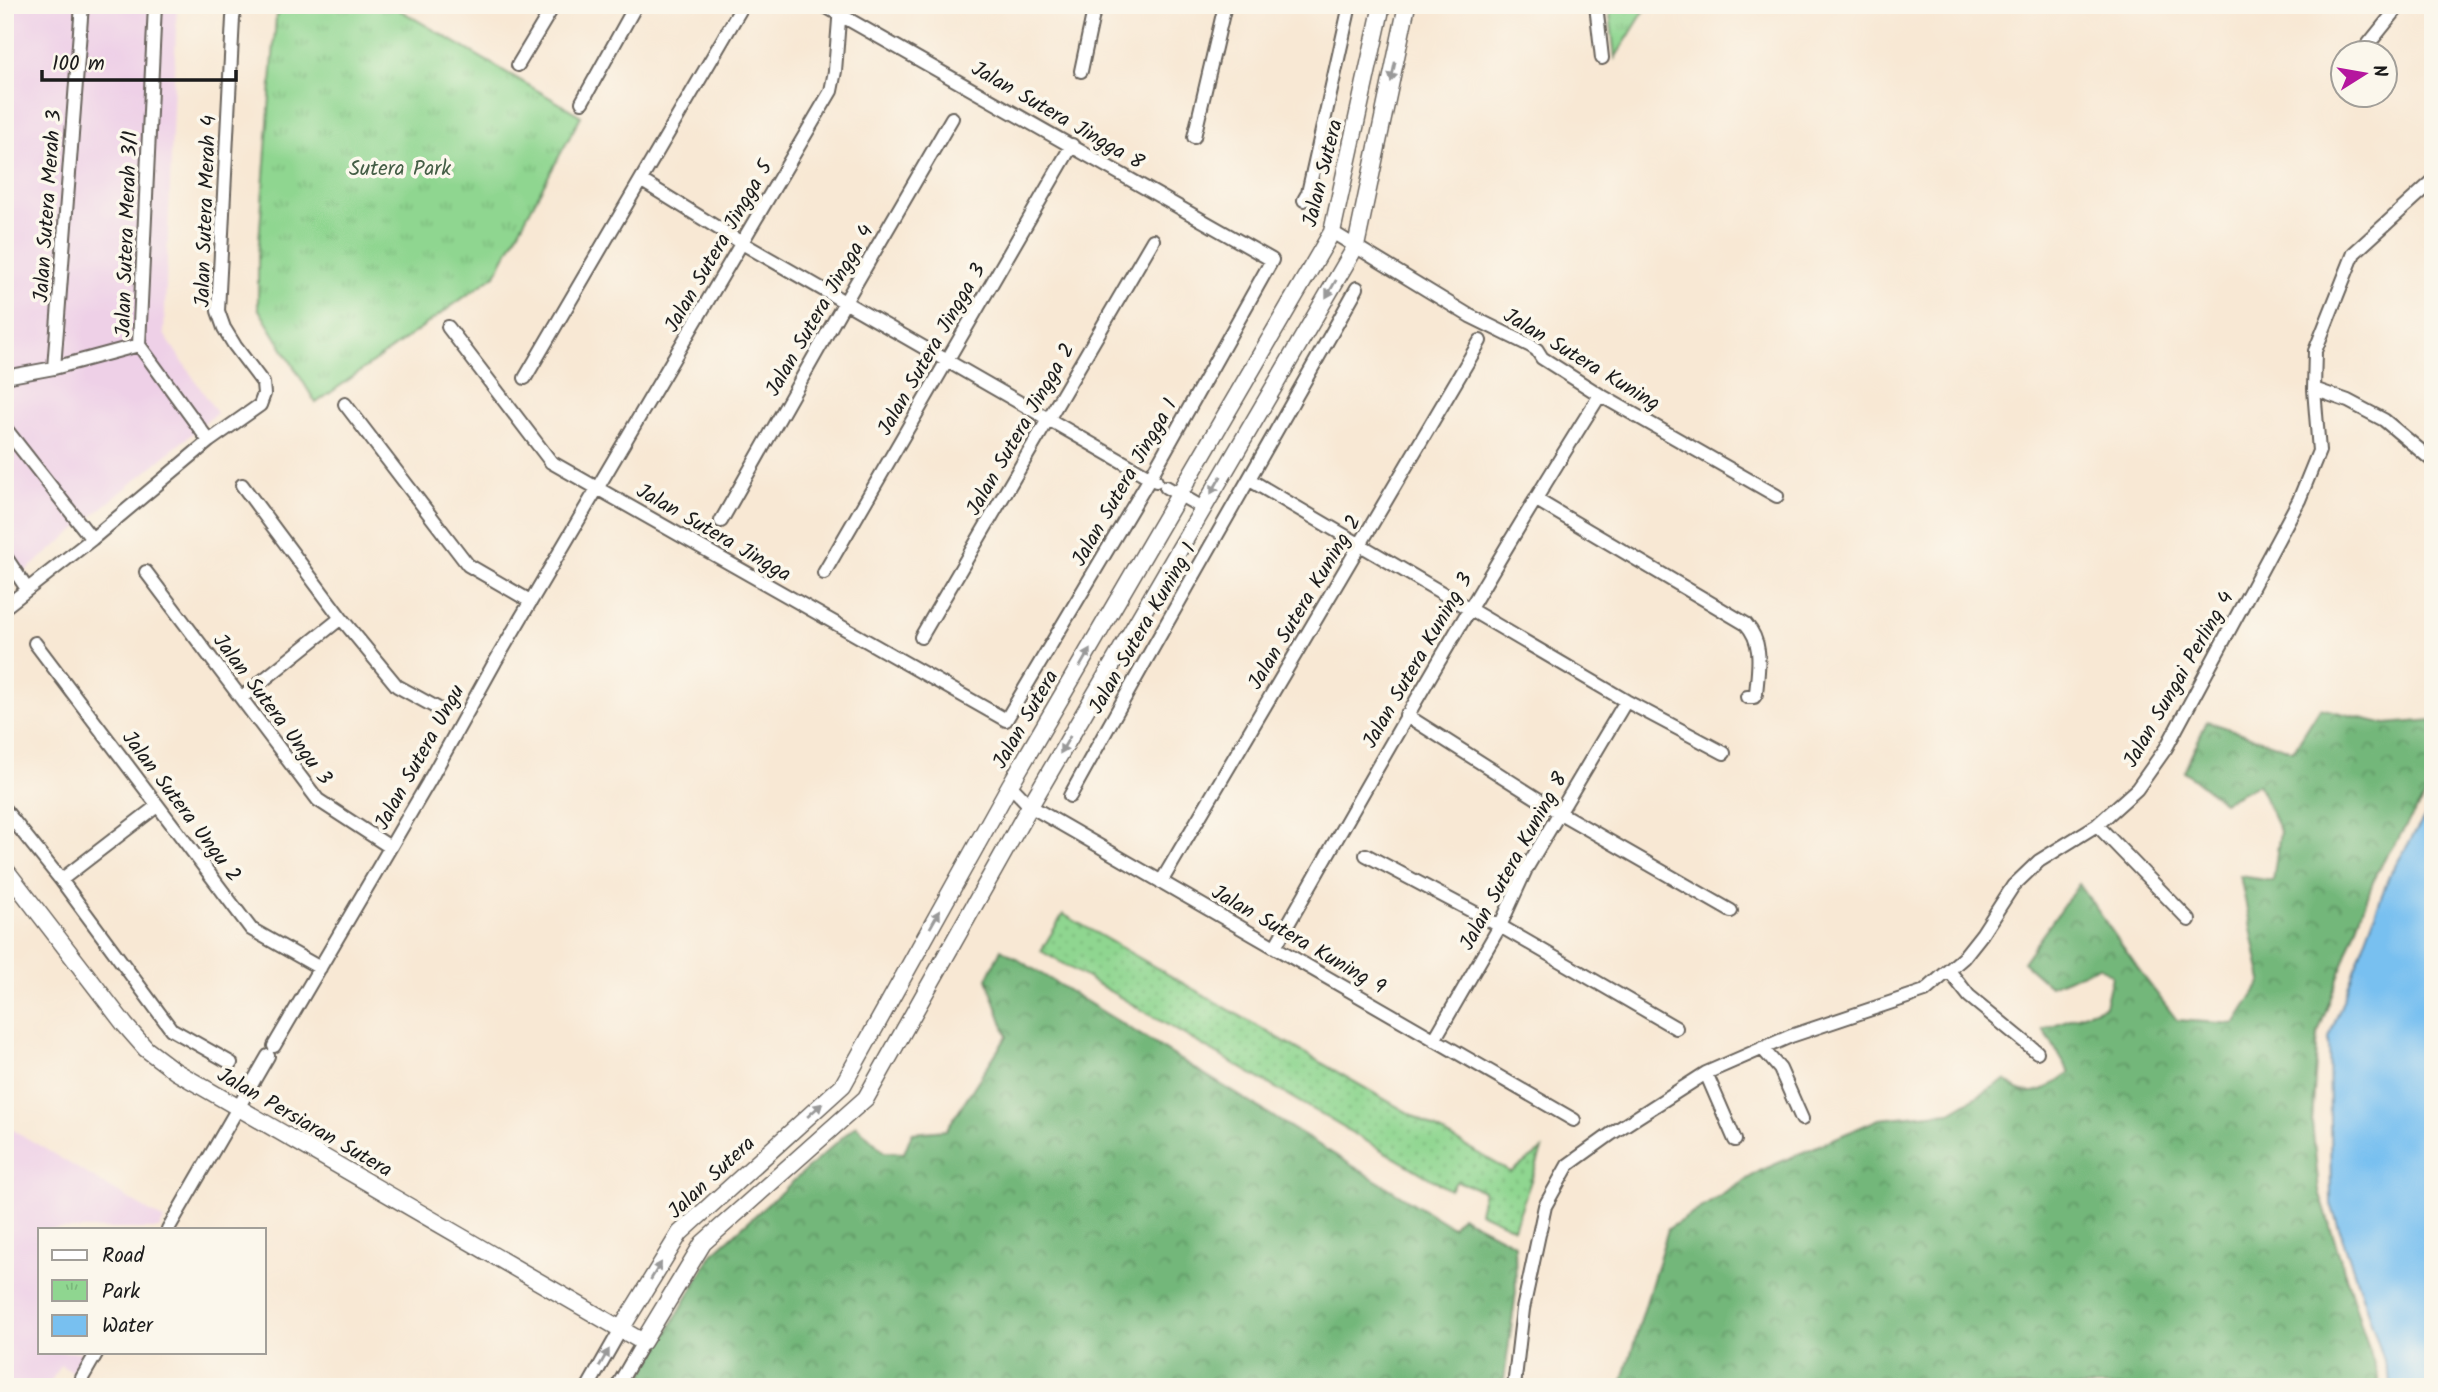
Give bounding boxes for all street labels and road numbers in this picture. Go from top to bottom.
street label: Jalan Sutera Jingga 8 [964,53,1150,180]
street label: Jalan Sutera Merah 3 [25,109,72,303]
street label: Jalan Sutera Merah 4 [187,114,226,308]
street label: Jalan Sutera [1294,116,1353,231]
street label: Jalan Sutera Merah 3/1 [107,130,148,338]
street label: Jalan Sutera Jingga 5 [657,153,783,339]
street label: Jalan Sutera Jingga 4 [757,218,883,403]
street label: Jalan Sutera Jingga 3 [869,257,995,442]
street label: Jalan Sutera Kuning [1496,300,1666,420]
street label: Jalan Sutera Jingga 2 [958,337,1084,522]
street label: Jalan Sutera Jingga 1 [1064,393,1187,573]
street label: Jalan Sutera Jingga [630,475,797,591]
street label: Jalan Sutera Kuning 2 [1240,509,1371,696]
street label: Jalan Sutera Kuning 1 [1081,537,1206,721]
street label: Jalan Sutera Kuning 3 [1354,566,1482,755]
street label: Jalan Sungai Perling 4 [2115,585,2243,774]
street label: Jalan Sutera Ungu 3 [204,627,340,793]
street label: Jalan Sutera [985,664,1068,776]
street label: Jalan Sutera Ungu [367,679,474,837]
street label: Jalan Sutera Ungu 2 [113,724,249,890]
street label: Jalan Sutera Kuning 8 [1452,766,1577,957]
street label: Jalan Sutera Kuning 9 [1205,877,1392,1004]
street label: Jalan Persiaran Sutera [210,1060,398,1187]
street label: Jalan Sutera [661,1129,763,1228]

